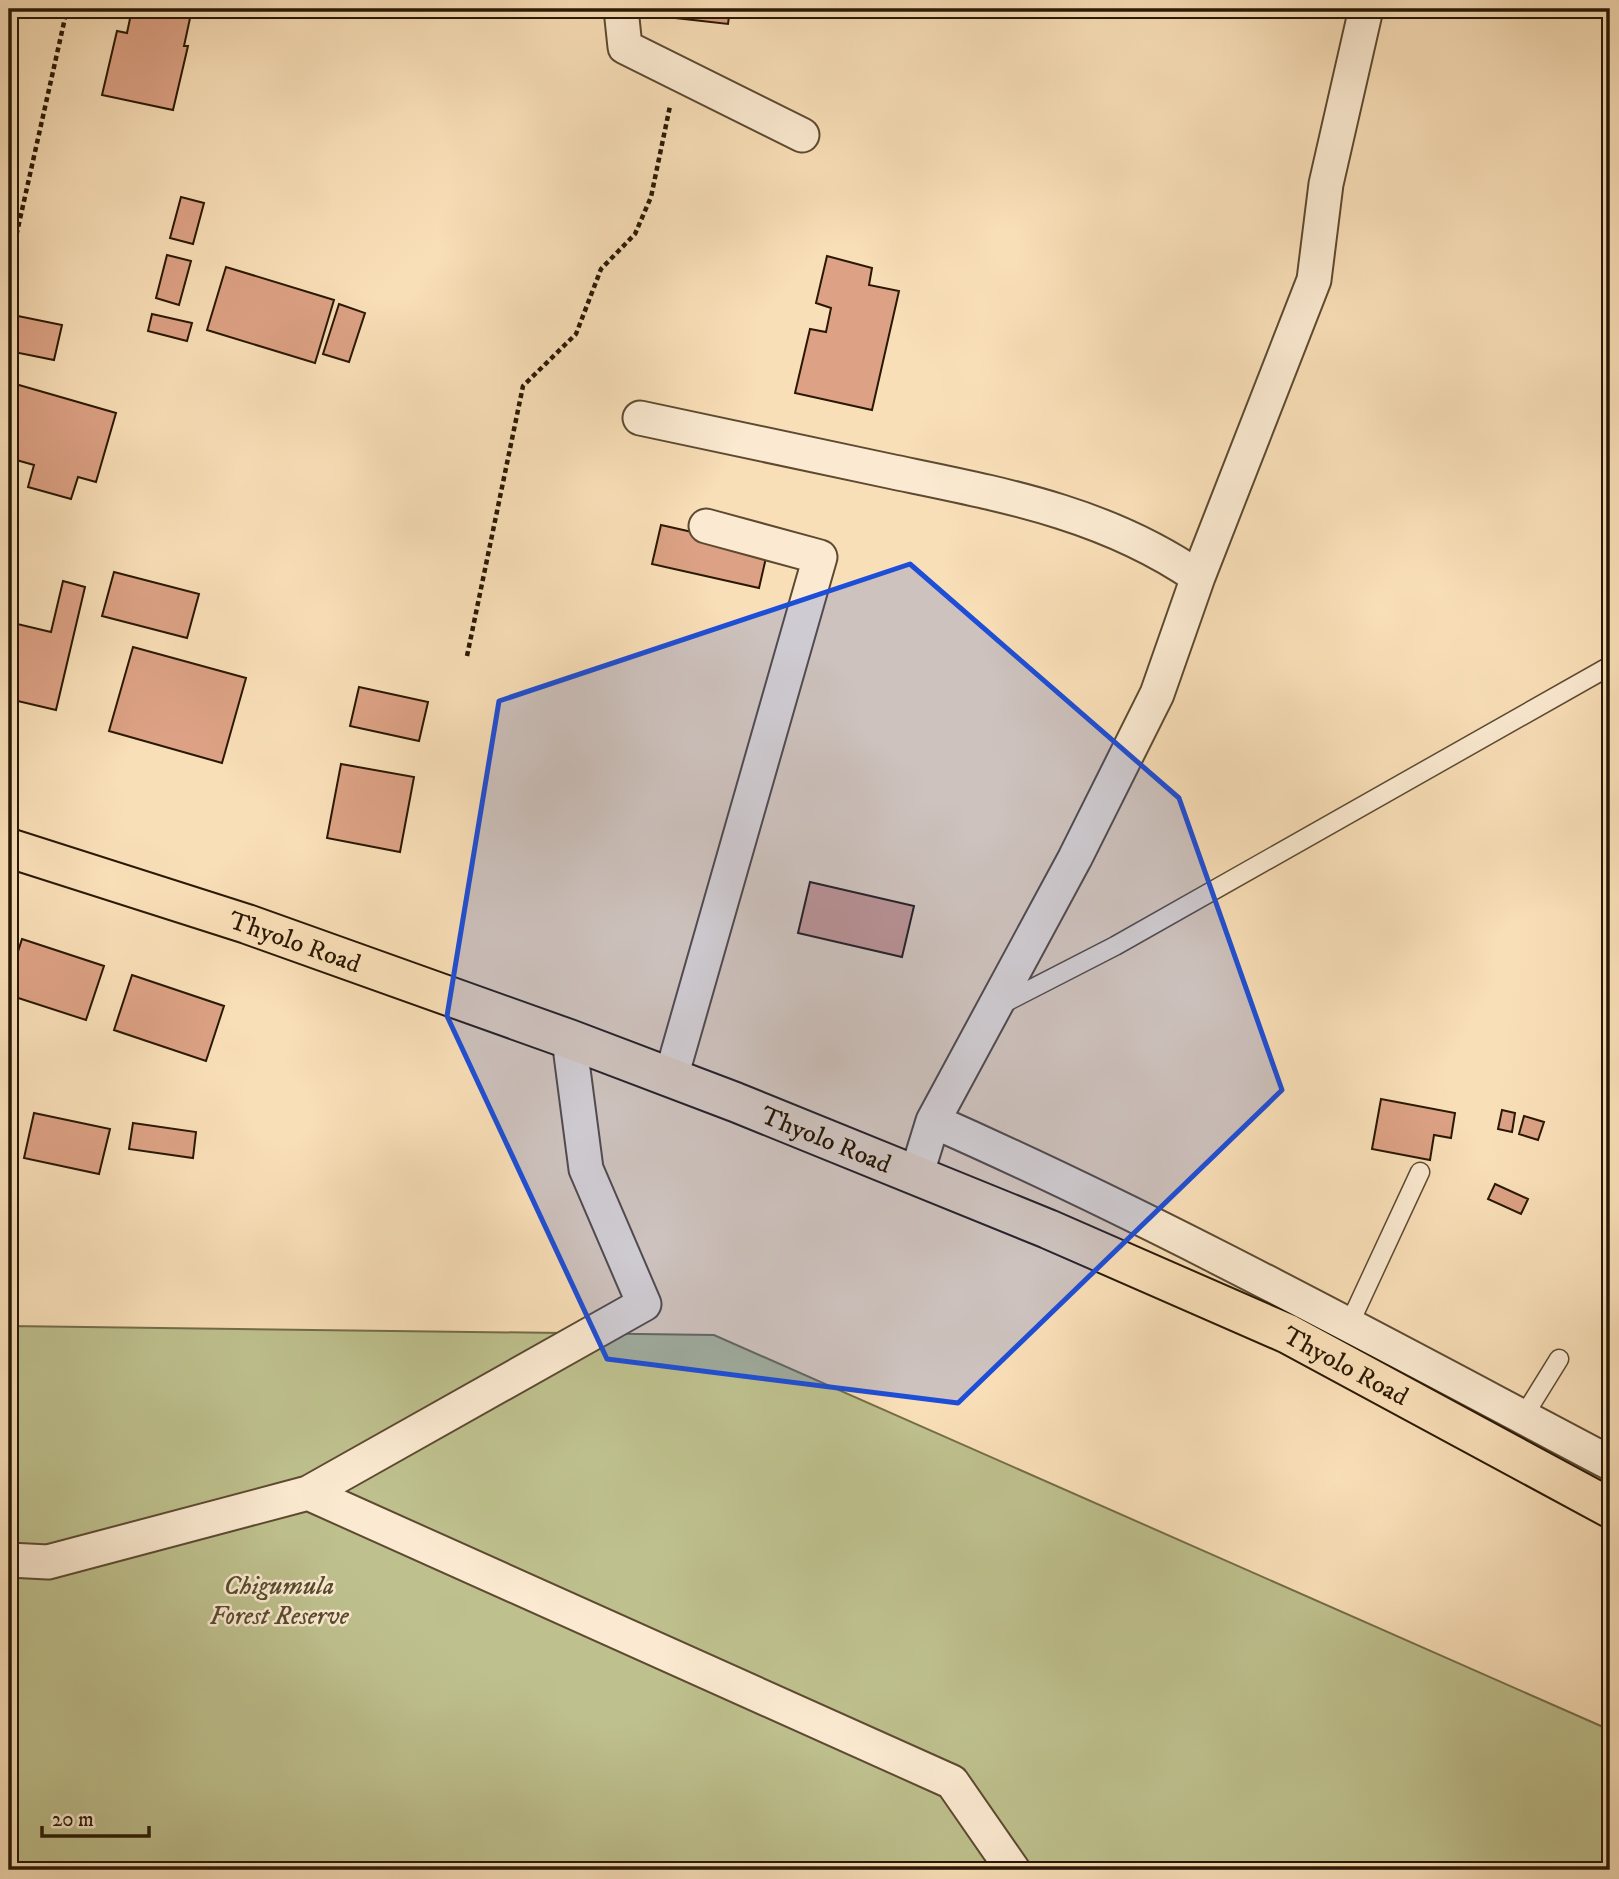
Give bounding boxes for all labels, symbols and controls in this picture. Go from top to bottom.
street label: Thyolo Road [225,904,365,981]
street label: Thyolo Road [756,1099,896,1182]
street label: Thyolo Road [1277,1319,1414,1414]
park label: Chigumula Forest Reserve [210,1570,350,1633]
scale bar [42,1795,149,1839]
text: 20 m [52,1807,94,1833]

